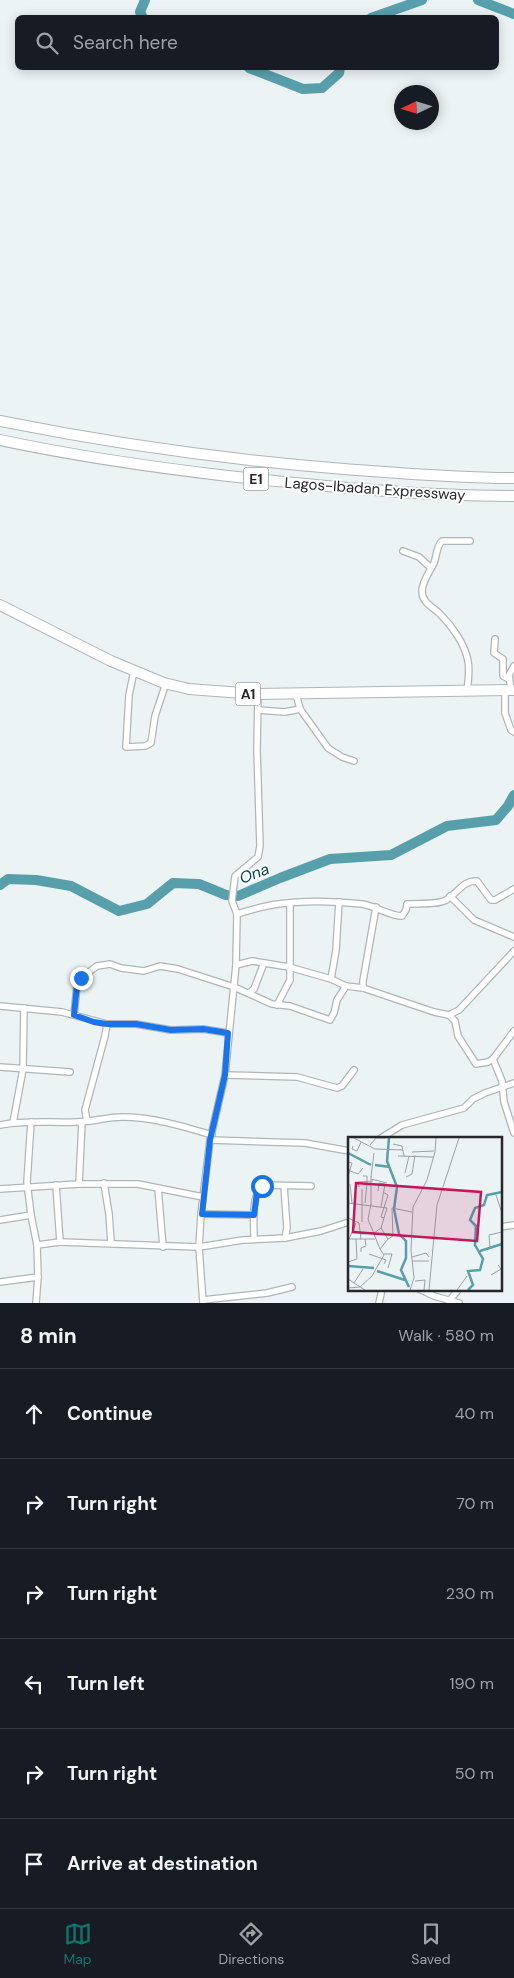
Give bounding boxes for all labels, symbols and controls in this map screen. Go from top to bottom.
search box [15,15,499,70]
icon: search [33,29,61,57]
text: Search here [73,30,178,55]
north arrow [394,85,439,130]
road number: E1 [244,468,268,490]
street label: Lagos-Ibadan Expressway [284,473,467,505]
road number: A1 [236,682,260,706]
water label: Ona [236,858,272,889]
route end [70,967,93,990]
inset map [348,1137,502,1290]
route start [251,1175,274,1198]
text: 8 min [20,1322,77,1350]
text: Walk · 580 m [398,1325,494,1346]
icon: ahead [20,1400,48,1428]
text: Continue [67,1401,153,1426]
text: 40 m [455,1403,494,1424]
icon: right [20,1490,48,1518]
text: Turn right [67,1491,157,1516]
text: 70 m [456,1493,494,1514]
icon: right [20,1580,48,1608]
text: Turn right [67,1581,157,1606]
text: 230 m [446,1583,494,1604]
icon: left [20,1670,48,1698]
text: Turn left [67,1671,145,1696]
text: 190 m [450,1673,494,1694]
icon: right [20,1760,48,1788]
text: Turn right [67,1761,157,1786]
text: 50 m [455,1763,494,1784]
icon: arrive [20,1850,48,1878]
text: Arrive at destination [67,1851,258,1876]
tab: Map [63,1920,92,1968]
tab: Directions [219,1920,284,1968]
tab: Saved [411,1920,451,1968]

